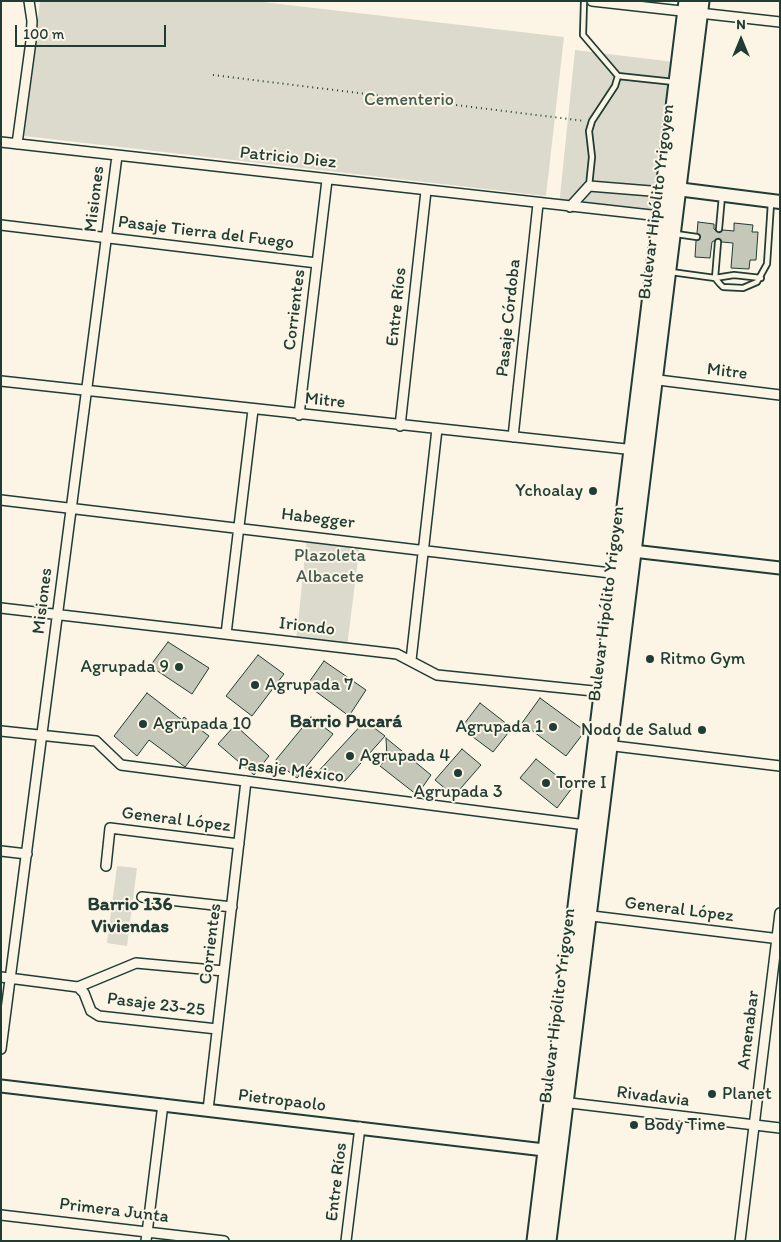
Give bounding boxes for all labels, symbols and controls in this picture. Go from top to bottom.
scale bar [18,15,169,47]
north arrow [716,15,766,65]
text: N [736,16,746,33]
text: 100 m [23,25,64,43]
park label: Cementerio [364,89,454,111]
street label: Bulevar Hipólito Yrigoyen [634,103,680,301]
street label: Patricio Diez [239,142,337,174]
street label: Misiones [80,165,110,233]
street label: Pasaje Tierra del Fuego [117,211,295,255]
street label: Pasaje Córdoba [492,258,526,378]
street label: Entre Ríos [382,266,412,348]
street label: Corrientes [279,268,311,352]
street label: Mitre [705,359,749,385]
street label: Mitre [304,388,346,414]
place label: Ychoalay [515,480,583,502]
marker: Ychoalay [587,485,599,497]
street label: Habegger [280,504,356,534]
street label: Bulevar Hipólito Yrigoyen [584,505,630,703]
park label: Plazoleta Albacete [294,545,366,588]
street label: Misiones [28,567,58,635]
street label: Iriondo [278,613,336,641]
place label: Ritmo Gym [660,648,745,670]
marker: Ritmo Gym [644,653,656,665]
place label: Agrupada 9 [80,656,169,678]
marker: Agrupada 9 [173,661,185,673]
place label: Agrupada 7 [265,674,353,696]
marker: Agrupada 7 [249,679,261,691]
district label: Barrio Pucará [290,711,402,733]
place label: Agrupada 10 [153,713,252,735]
place label: Agrupada 1 [455,716,543,738]
marker: Agrupada 10 [137,718,149,730]
place label: Nodo de Salud [581,719,692,741]
marker: Agrupada 1 [547,721,559,733]
marker: Nodo de Salud [696,724,708,736]
place label: Agrupada 4 [360,745,450,767]
marker: Agrupada 4 [344,750,356,762]
street label: Pasaje México [237,754,345,788]
marker: Agrupada 3 [452,767,464,779]
place label: Torre I [556,772,607,794]
marker: Torre I [540,777,552,789]
place label: Agrupada 3 [413,781,503,803]
street label: General López [120,803,232,837]
street label: General López [623,893,735,927]
district label: Barrio 136 Viviendas [88,894,172,938]
street label: Corrientes [195,902,227,986]
street label: Bulevar Hipólito Yrigoyen [535,907,581,1105]
street label: Pasaje 23-25 [106,988,206,1022]
street label: Amenabar [733,989,765,1071]
street label: Rivadavia [615,1082,691,1112]
place label: Planet [722,1083,772,1105]
street label: Pietropaolo [237,1085,327,1117]
marker: Planet [706,1088,718,1100]
place label: Body Time [644,1114,726,1136]
marker: Body Time [628,1119,640,1131]
street label: Entre Ríos [321,1141,353,1223]
street label: Primera Junta [58,1194,170,1228]

